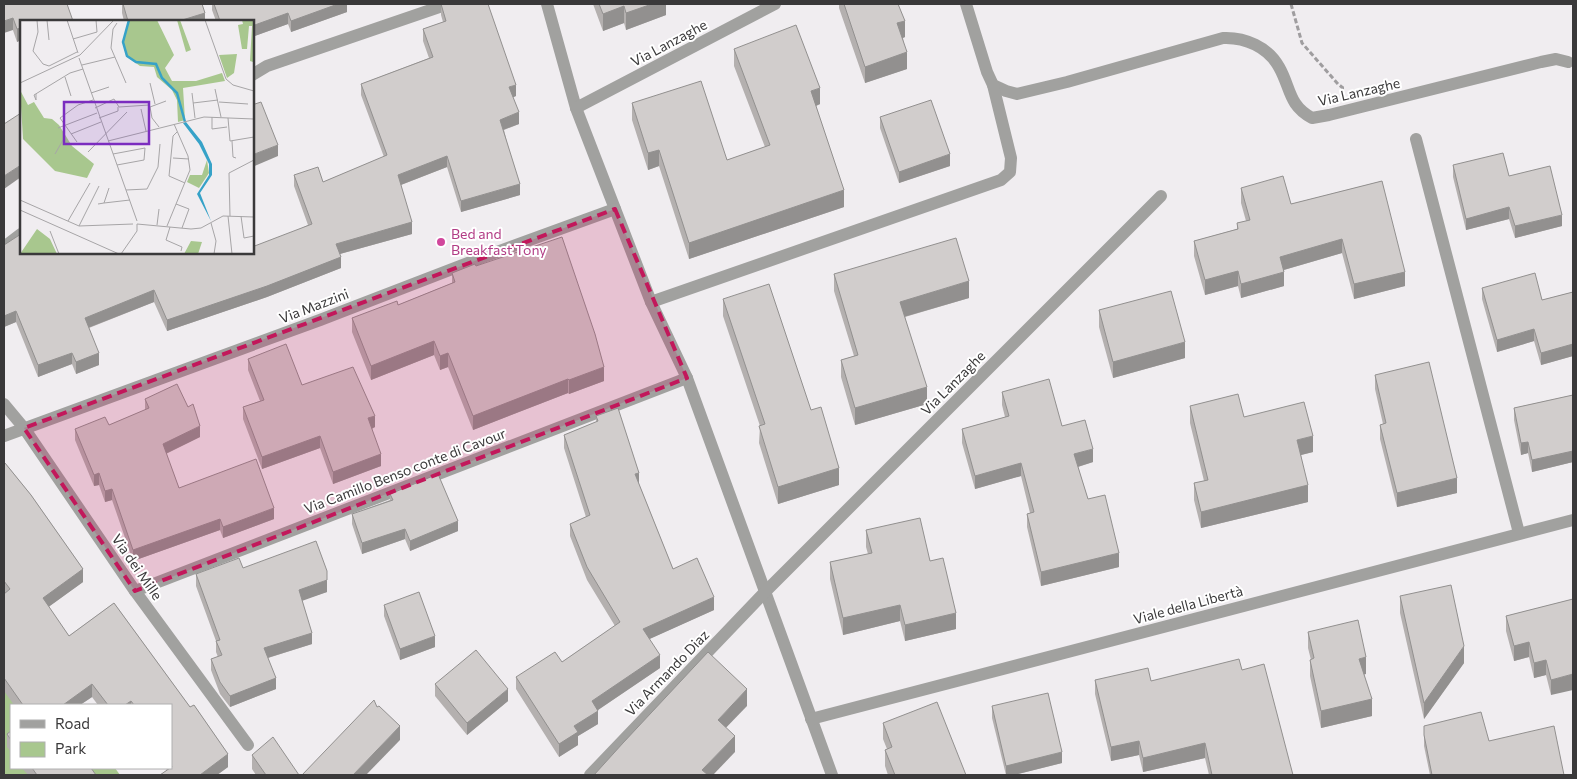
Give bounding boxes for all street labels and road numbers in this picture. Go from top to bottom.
street label: Via Lanzaghe [628,15,710,70]
street label: Via Lanzaghe [1316,74,1402,109]
street label: Via Mazzini [277,285,351,327]
street label: Via Lanzaghe [917,347,988,418]
street label: Via Camillo Benso conte di Cavour [302,424,509,517]
street label: Via dei Mille [109,531,166,603]
street label: Viale della Libertà [1131,582,1244,627]
street label: Via Armando Diaz [621,626,712,719]

